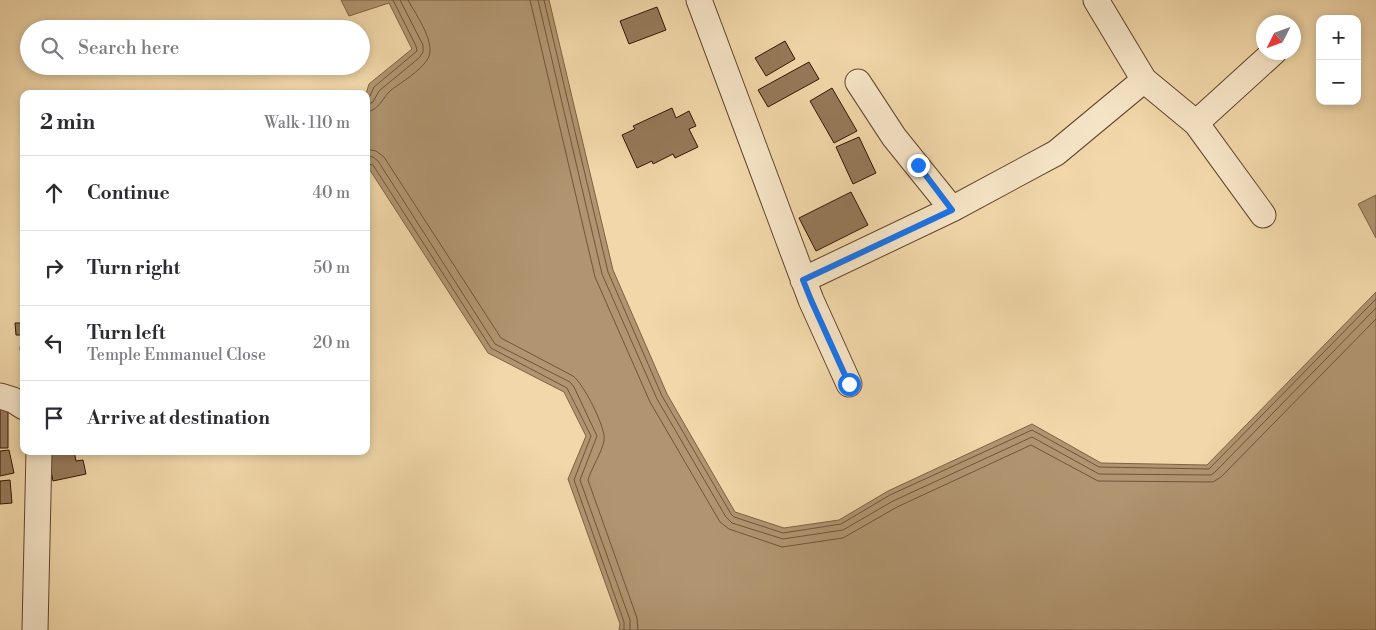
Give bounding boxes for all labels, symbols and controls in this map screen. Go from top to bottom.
north arrow [1256,15,1301,60]
map controls [1316,15,1361,105]
button: + [1316,15,1361,60]
search box [20,20,370,75]
icon: search [38,34,66,62]
text: Search here [78,36,179,60]
button: − [1316,60,1361,105]
text: 2 min [40,110,95,136]
text: Walk · 110 m [264,113,350,133]
route end [907,154,930,177]
icon: ahead [40,179,68,207]
text: Continue [87,181,170,205]
text: 40 m [313,183,350,203]
icon: right [40,254,68,282]
text: Turn right [87,256,180,280]
text: 50 m [313,258,350,278]
text: Turn left [87,321,166,345]
icon: left [40,329,68,357]
text: 20 m [313,333,350,353]
text: Temple Emmanuel Close [87,345,266,365]
route start [838,373,861,396]
icon: arrive [40,404,68,432]
text: Arrive at destination [87,406,270,430]

